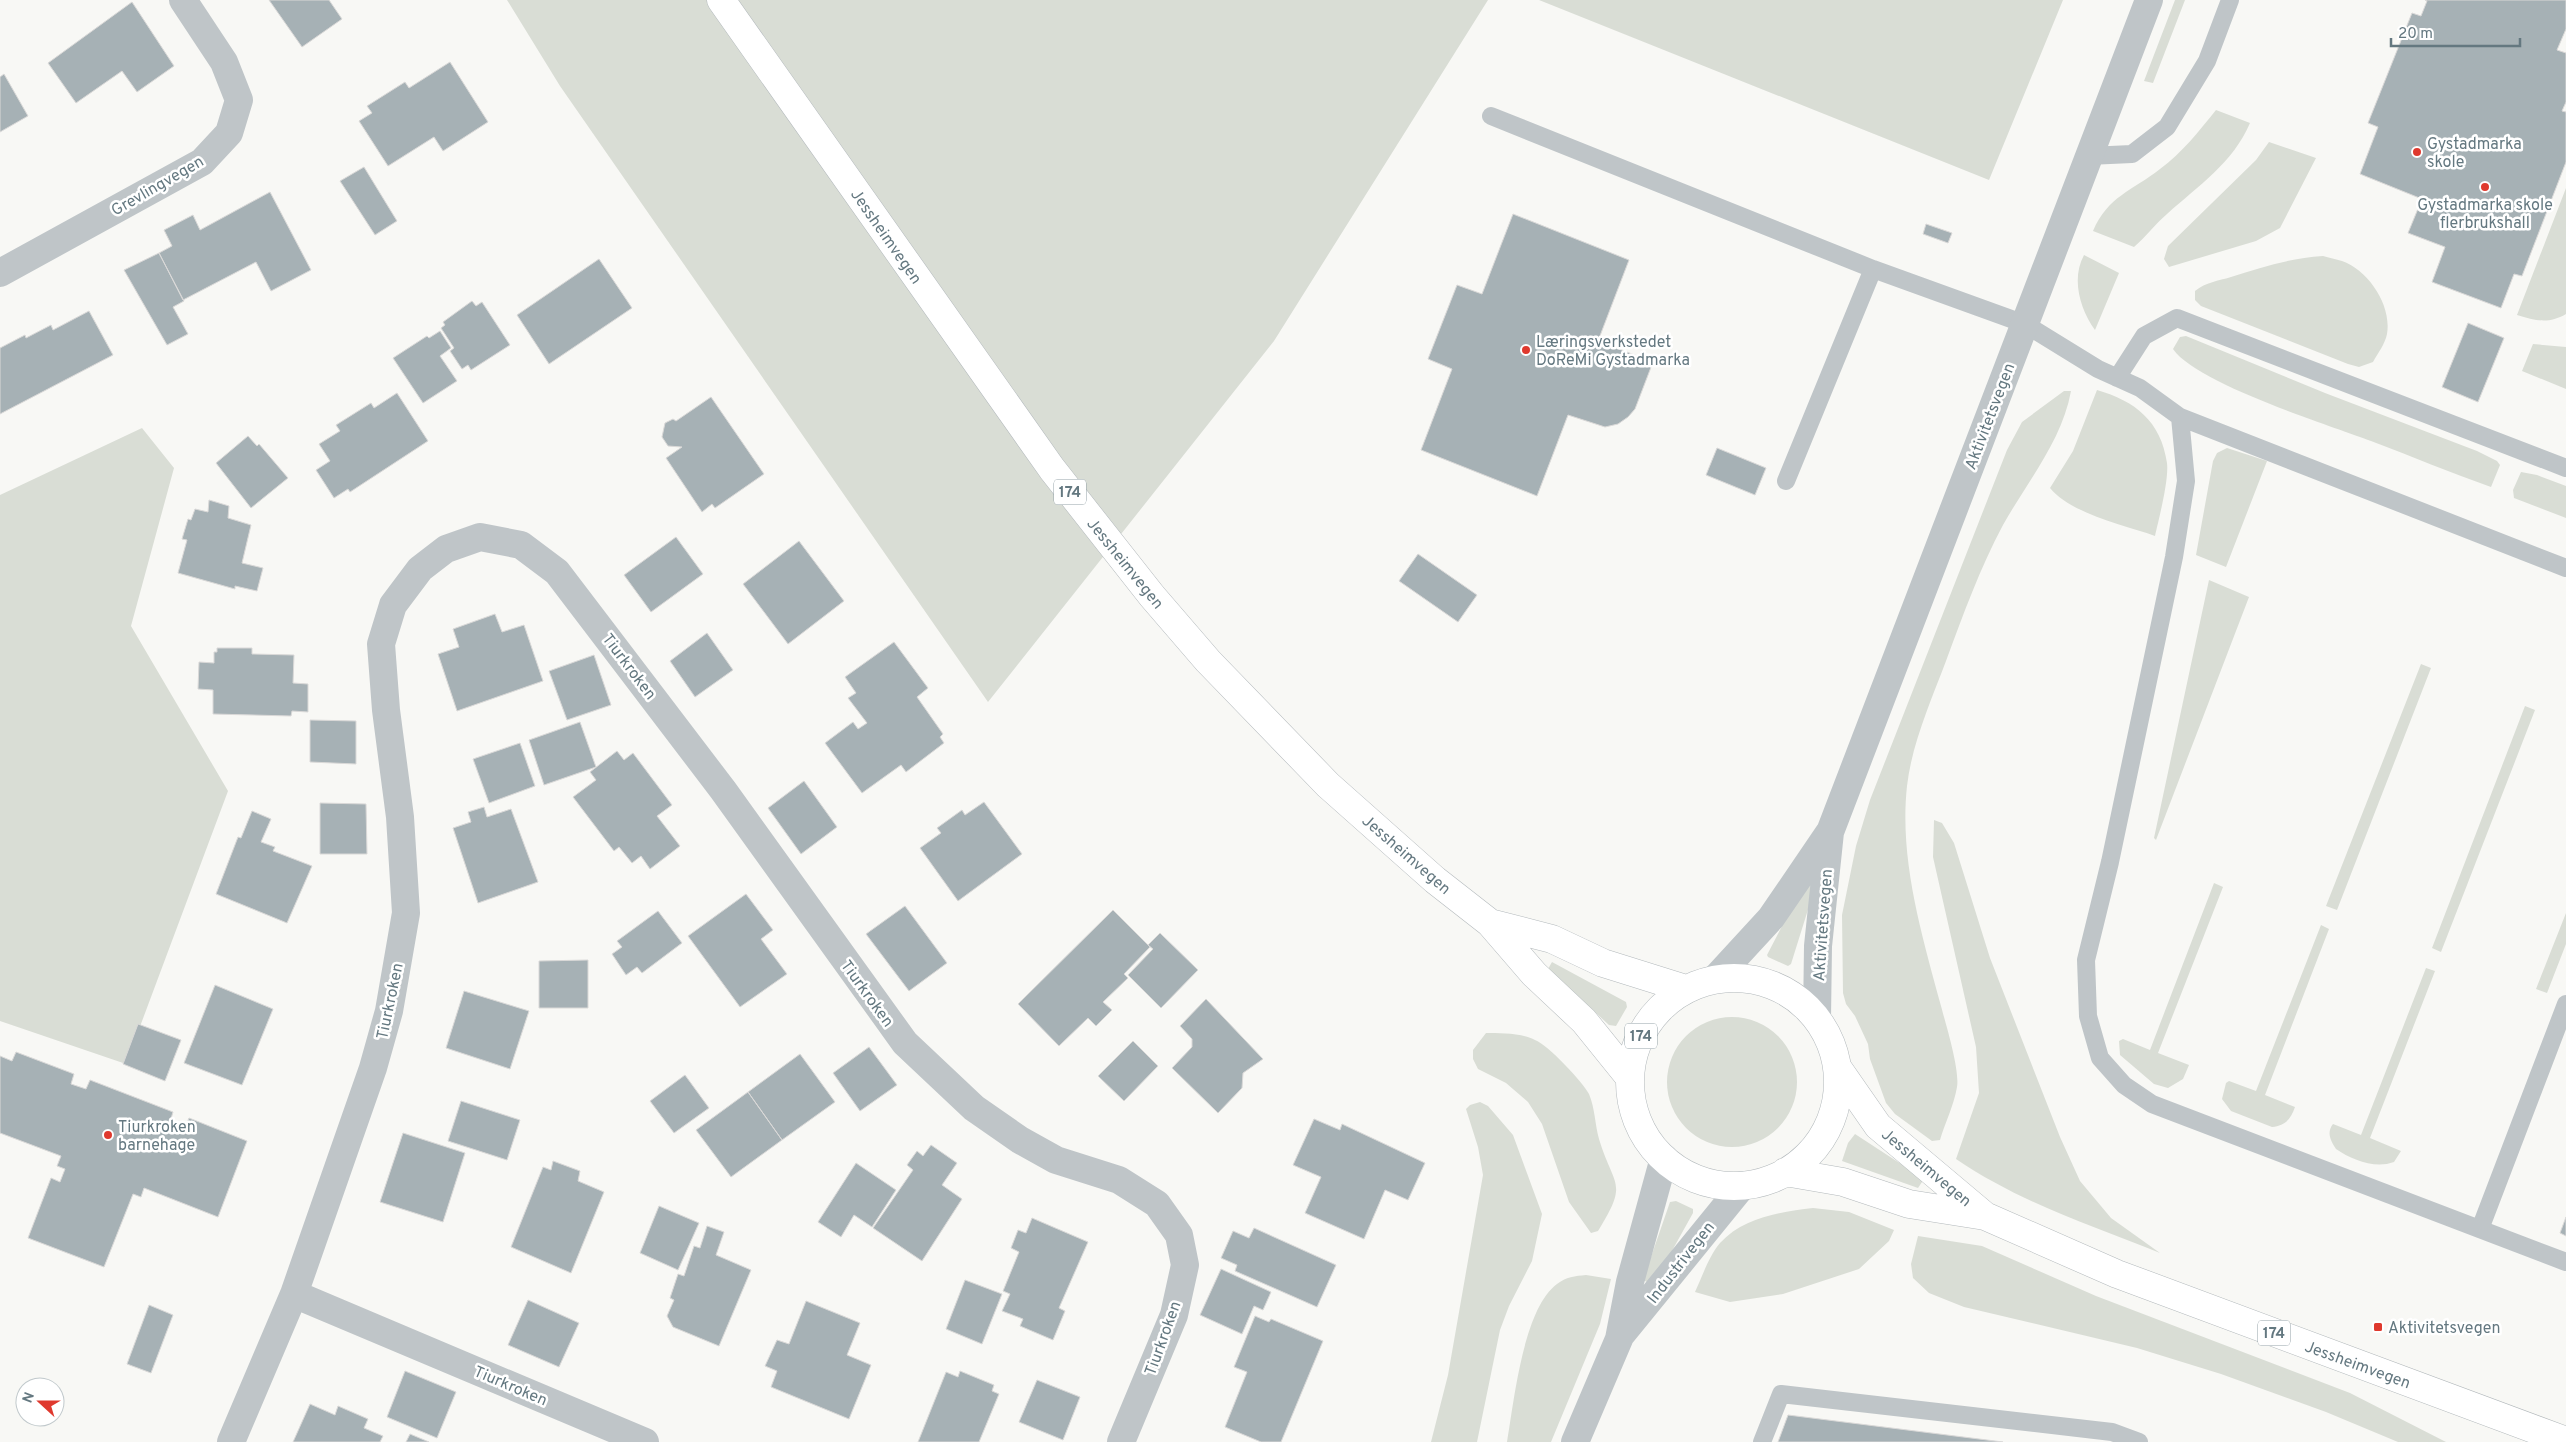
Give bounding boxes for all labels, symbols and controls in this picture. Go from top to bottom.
scale bar [2391,15,2520,47]
text: 20 m [2398,25,2433,44]
place label: Gystadmarka skole [2427,135,2522,173]
marker: Gystadmarka skole [2411,146,2423,158]
street label: Grevlingvegen [108,152,208,221]
marker: Gystadmarka skole flerbrukshall [2479,181,2491,193]
street label: Jessheimvegen [845,186,925,288]
place label: Gystadmarka skole flerbrukshall [2417,196,2553,234]
place label: Læringsverkstedet DoReMi Gystadmarka [1536,333,1690,371]
marker: Læringsverkstedet DoReMi Gystadmarka [1520,344,1532,356]
street label: Aktivitetsvegen [1961,361,2020,473]
road number: 174 [1054,480,1086,504]
street label: Jessheimvegen [1082,515,1167,614]
street label: Tiurkroken [597,630,660,704]
street label: Jessheimvegen [1357,811,1454,900]
street label: Aktivitetsvegen [1810,868,1838,982]
street label: Tiurkroken [835,957,897,1032]
street label: Tiurkroken [373,961,409,1042]
road number: 174 [1625,1024,1657,1048]
place label: Tiurkroken barnehage [118,1118,196,1156]
street label: Jessheimvegen [1877,1125,1975,1212]
marker: Tiurkroken barnehage [102,1129,114,1141]
street label: Industrivegen [1643,1218,1720,1308]
street label: Tiurkroken [1141,1299,1187,1379]
place label: Aktivitetsvegen [2388,1319,2500,1339]
road number: 174 [2258,1320,2290,1346]
marker: Aktivitetsvegen [2372,1321,2384,1333]
street label: Jessheimvegen [2302,1337,2413,1394]
street label: Tiurkroken [470,1362,550,1411]
north arrow [15,1377,65,1427]
text: N [20,1390,39,1406]

